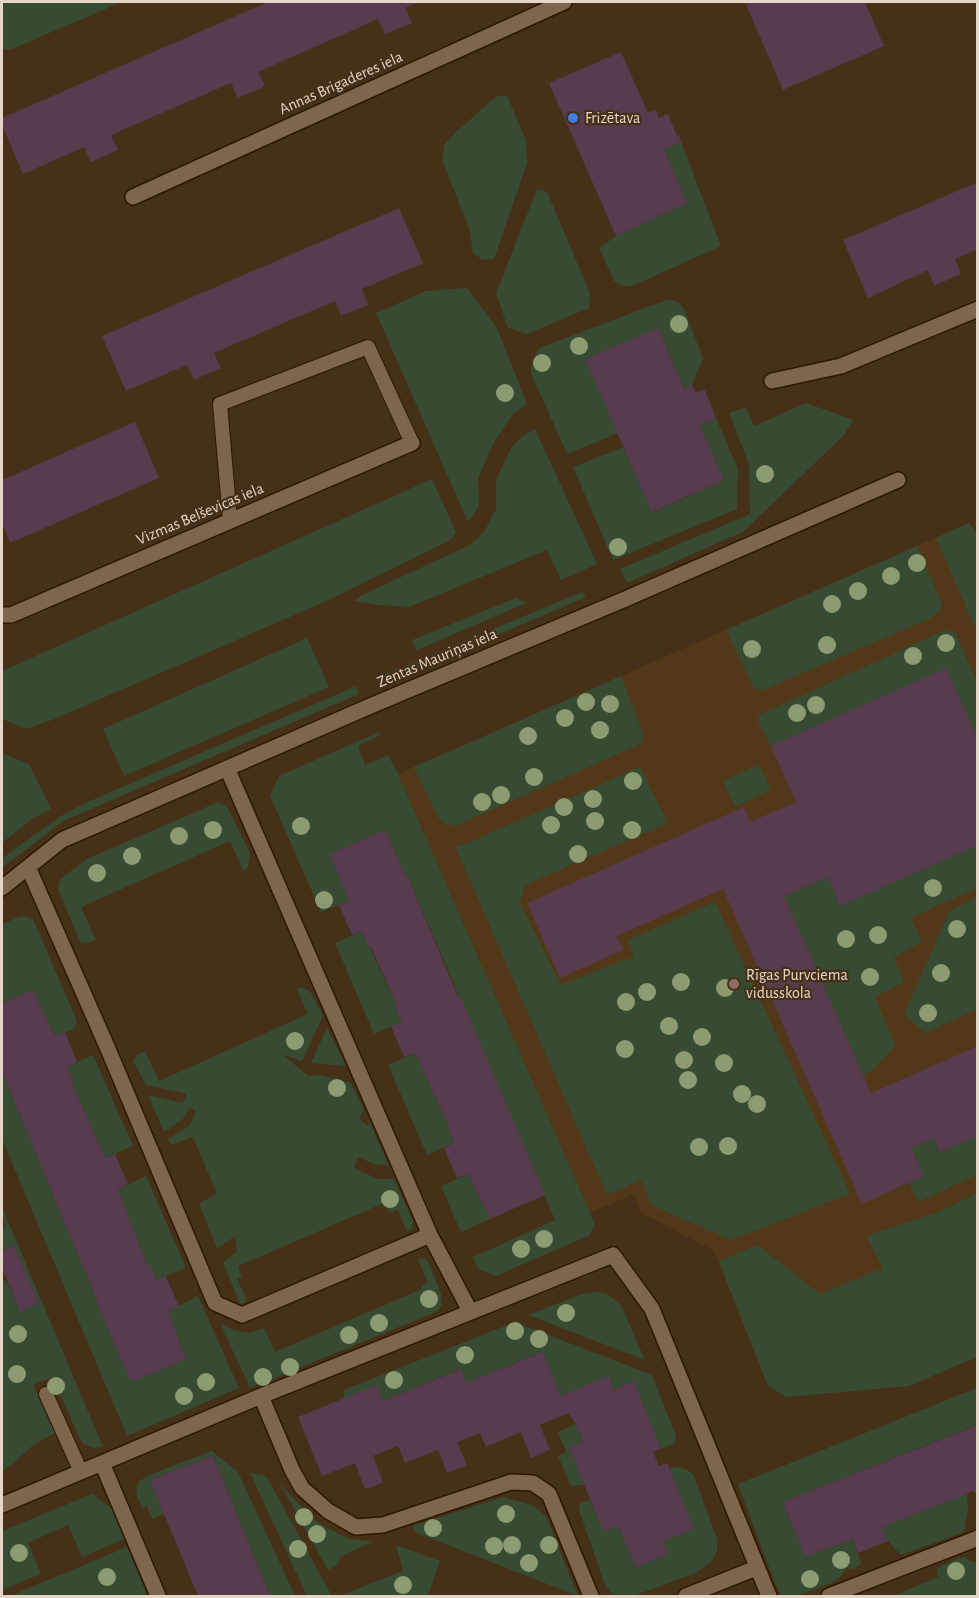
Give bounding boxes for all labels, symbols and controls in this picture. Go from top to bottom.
street label: Annas Brigaderes iela [276,47,406,119]
place label: Frizētava [585,108,640,128]
marker: Frizētava [566,111,580,125]
street label: Vizmas Belševicas iela [133,478,267,550]
street label: Zentas Mauriņas iela [374,624,500,692]
place label: Rīgas Purvciema vidusskola [746,965,848,1003]
marker: Rīgas Purvciema vidusskola [727,977,741,991]

